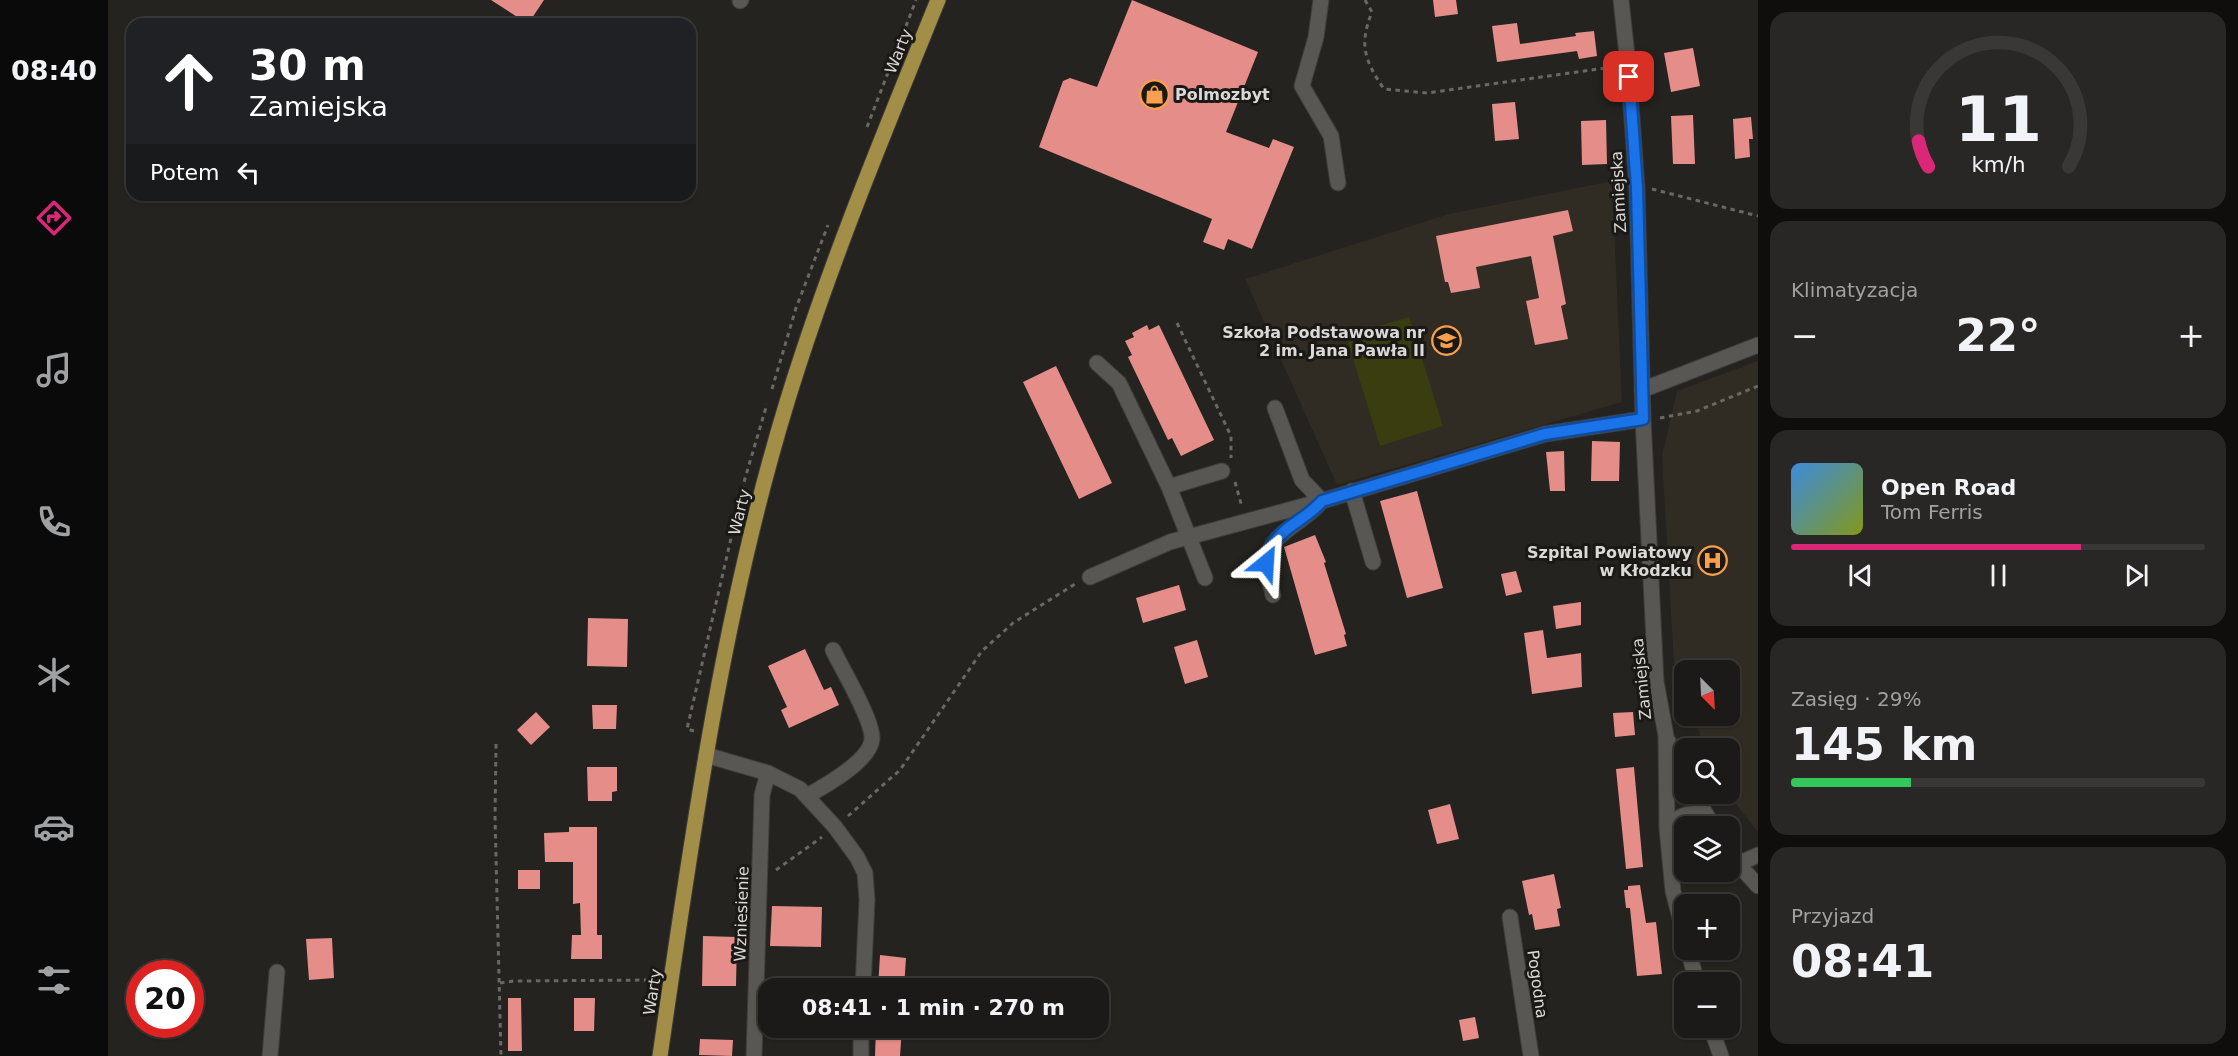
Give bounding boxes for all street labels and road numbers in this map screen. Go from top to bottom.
street label: Warty [881,26,916,76]
street label: Zamiejska [1607,150,1630,234]
street label: Warty [725,487,754,537]
street label: Zamiejska [1628,637,1655,721]
street label: Wzniesienie [730,866,753,962]
street label: Pogodna [1523,949,1552,1020]
street label: Warty [639,967,666,1017]

